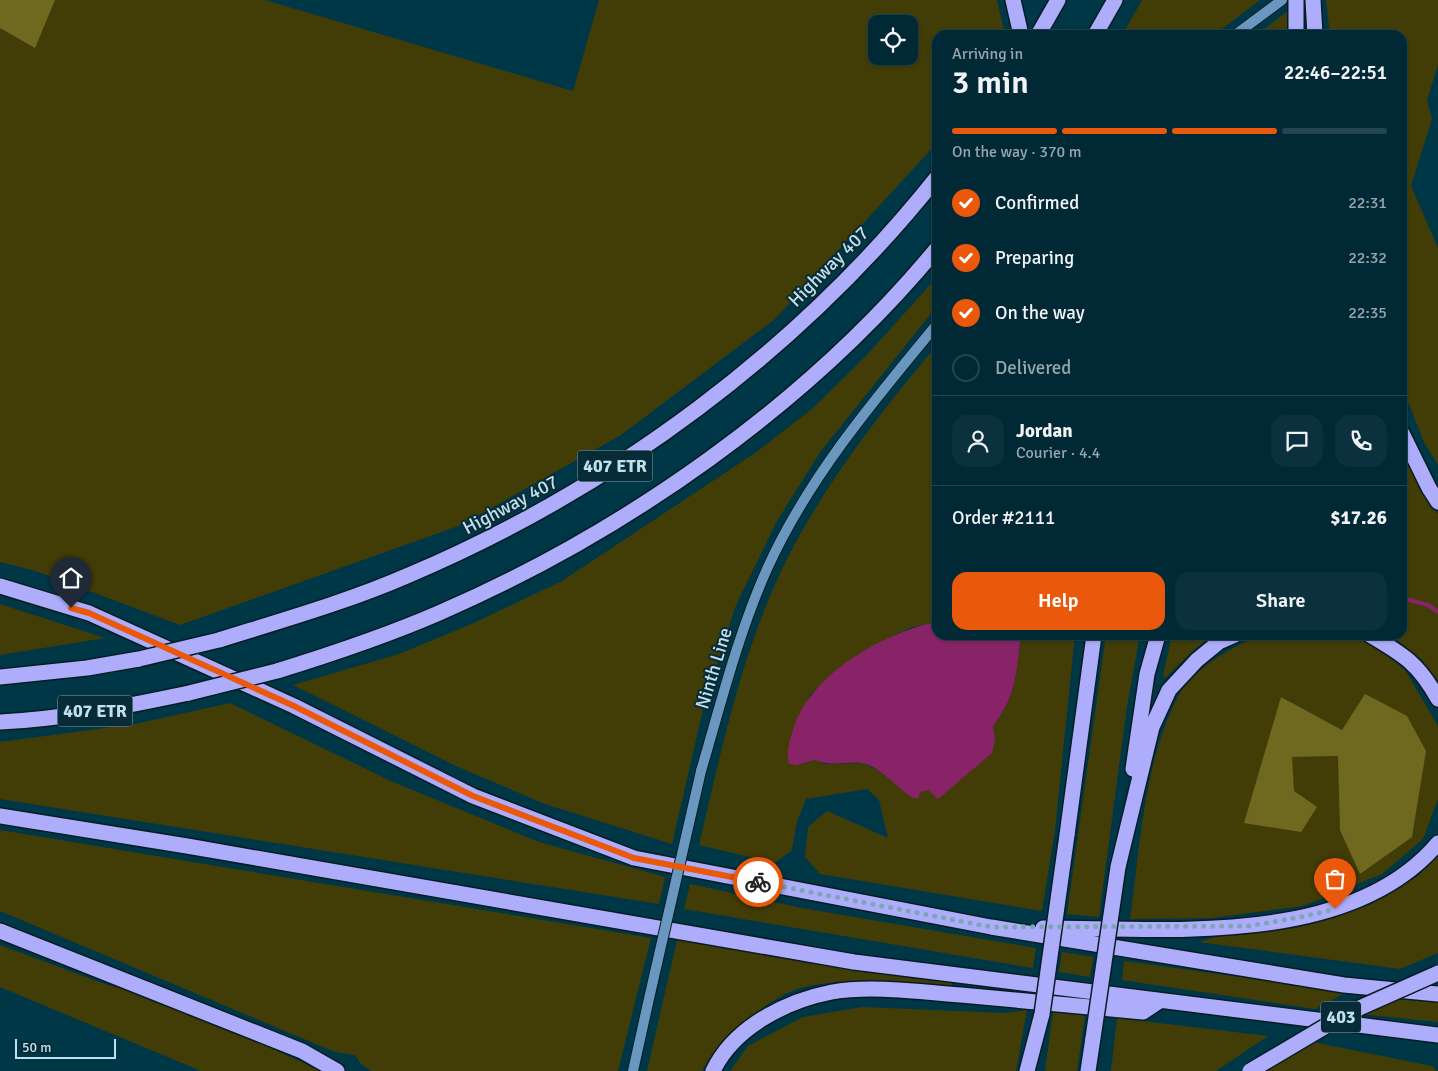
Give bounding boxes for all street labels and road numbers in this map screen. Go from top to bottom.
street label: Highway 407 [783,221,874,312]
road number: 407 ETR [578,451,652,482]
street label: Highway 407 [459,470,562,540]
street label: Ninth Line [690,625,738,712]
road number: 407 ETR [58,696,132,726]
road number: 403 [1321,1002,1361,1032]

